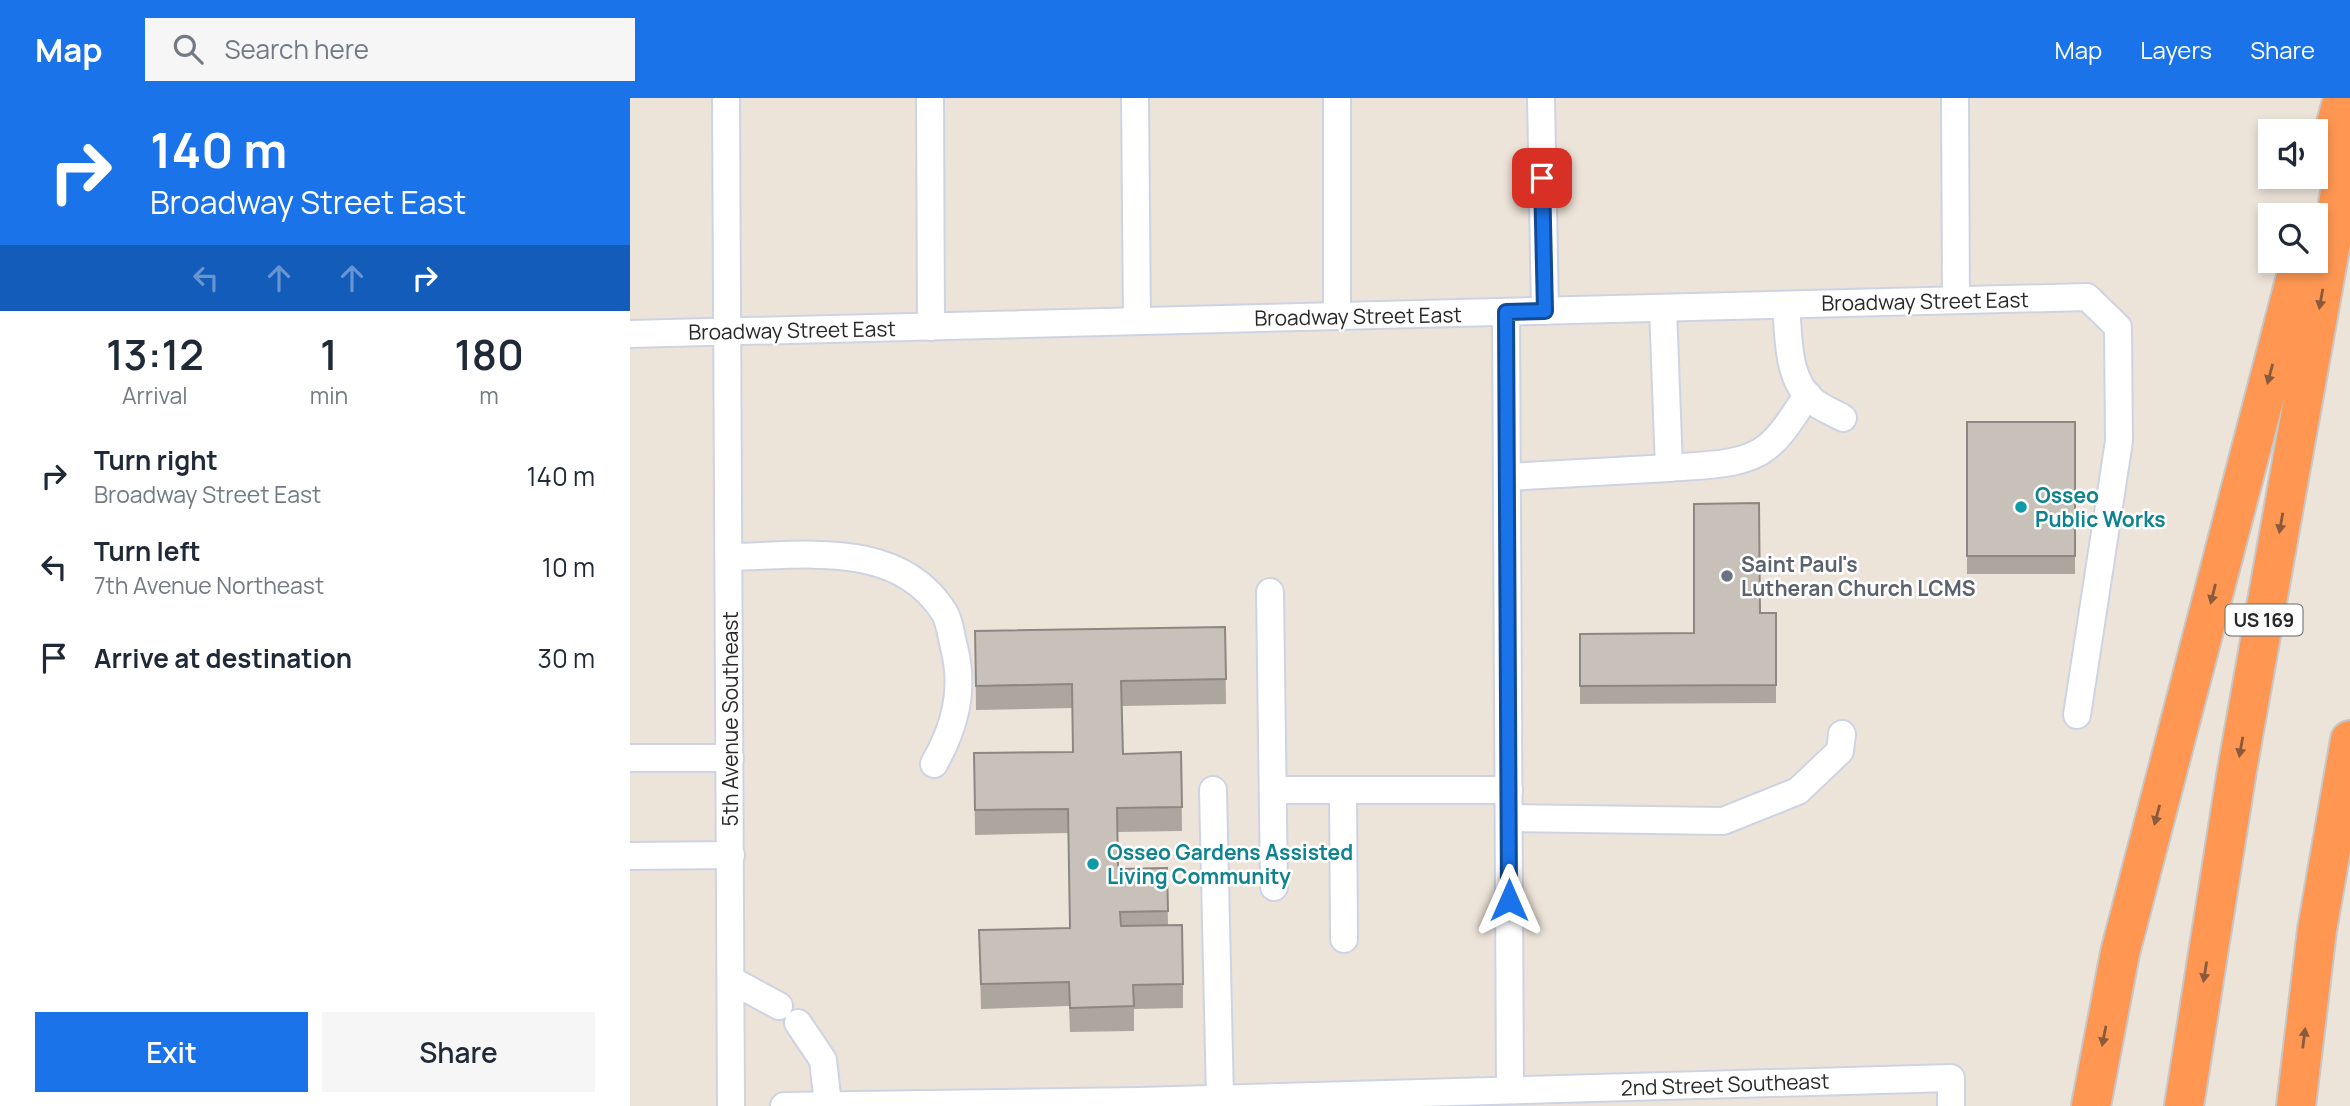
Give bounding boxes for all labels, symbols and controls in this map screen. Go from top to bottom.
search box [145,18,635,81]
text: Map [35,27,103,72]
icon: search [169,30,207,68]
text: Search here [225,31,369,67]
text: Map [2055,33,2102,66]
text: Layers [2140,33,2212,66]
text: Share [2250,33,2315,66]
text: 140 m [150,116,287,183]
map controls [2258,119,2328,273]
button: sound [2258,119,2328,189]
icon: right [35,126,126,217]
pin [1512,148,1572,208]
icon: arrive [1523,159,1561,197]
text: Broadway Street East [150,180,466,224]
button: search [2258,203,2328,273]
icon: left [187,259,225,297]
icon: ahead [260,259,298,297]
icon: ahead [333,259,371,297]
icon: right [406,259,444,297]
street label: Broadway Street East [1821,285,2029,317]
one-way arrow [2315,288,2326,310]
street label: Broadway Street East [1254,300,1462,332]
street label: Broadway Street East [688,314,896,346]
text: 13:12 [106,325,204,383]
text: 1 [320,325,338,383]
text: 180 [454,325,524,383]
one-way arrow [2264,364,2274,385]
text: Arrival [122,379,188,411]
text: min [310,379,348,411]
text: m [479,379,499,411]
text: Turn right [94,442,218,478]
icon: right [35,457,73,495]
text: 140 m [526,458,595,494]
text: Broadway Street East [94,478,321,510]
place label: Osseo Public Works [2035,481,2166,533]
marker: Osseo Public Works [2013,499,2029,515]
one-way arrow [2275,512,2286,534]
text: Turn left [94,533,201,569]
icon: left [35,548,73,586]
text: 10 m [542,549,595,585]
place label: Saint Paul's Lutheran Church LCMS [1741,550,1976,602]
marker: Saint Paul's Lutheran Church LCMS [1719,568,1735,584]
text: 7th Avenue Northeast [94,569,324,601]
one-way arrow [2207,583,2218,605]
road number: US 169 [2226,604,2302,636]
street label: 5th Avenue Southeast [716,611,744,827]
icon: arrive [35,639,73,677]
text: Arrive at destination [94,640,352,676]
text: 30 m [538,640,595,676]
one-way arrow [2235,736,2246,758]
one-way arrow [2151,805,2161,826]
place label: Osseo Gardens Assisted Living Community [1107,838,1353,890]
marker: Osseo Gardens Assisted Living Community [1085,856,1101,872]
position arrow [1472,863,1546,937]
one-way arrow [2199,961,2210,983]
button: Exit [35,1012,308,1092]
button: Share [322,1012,595,1092]
one-way arrow [2098,1025,2109,1047]
one-way arrow [2299,1027,2310,1049]
street label: 2nd Street Southeast [1620,1066,1830,1102]

